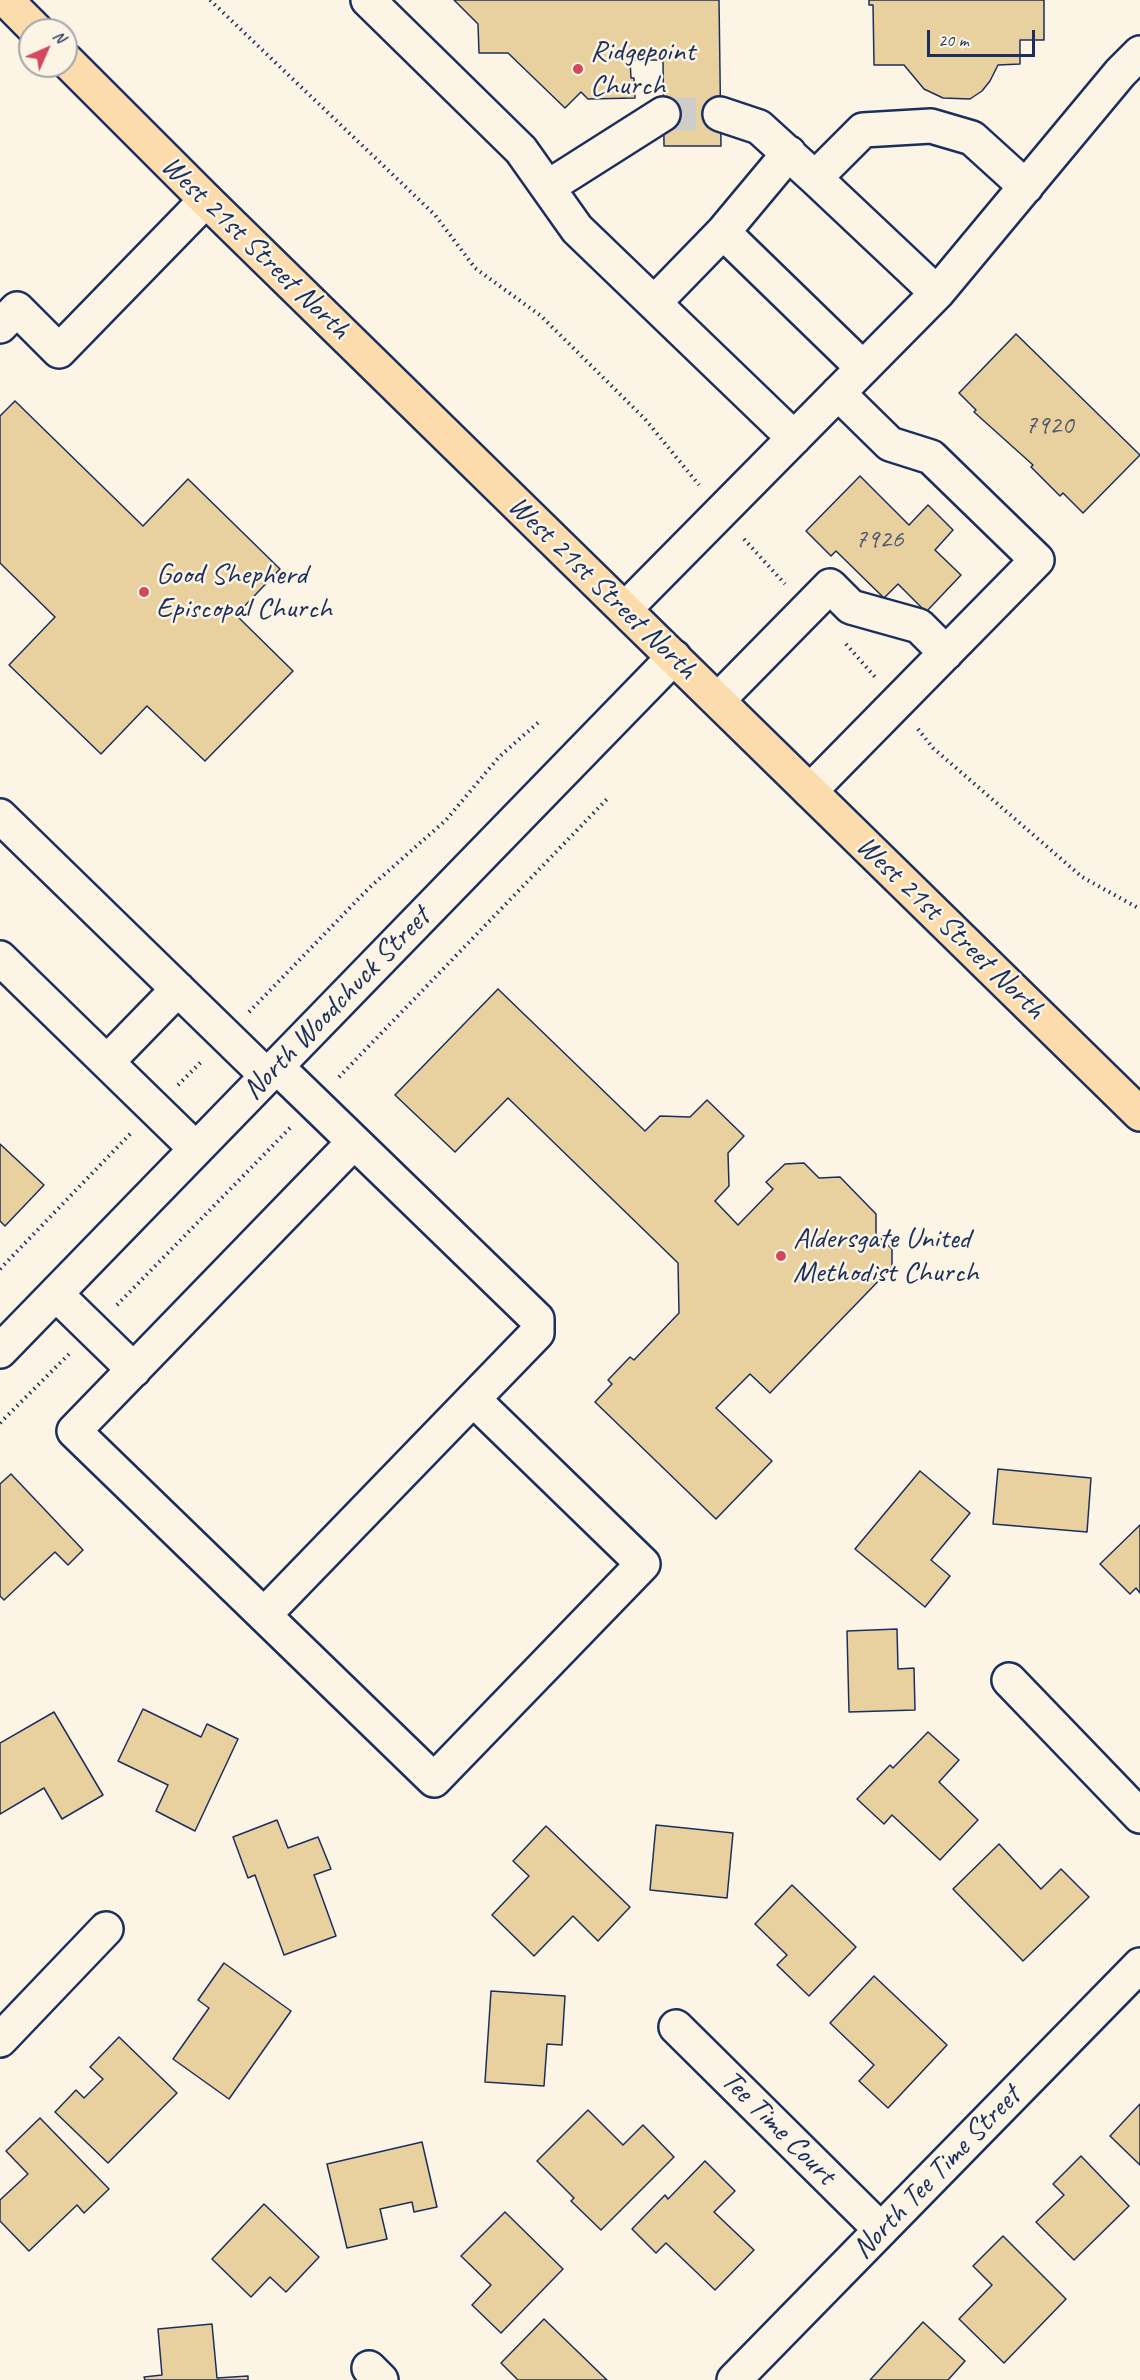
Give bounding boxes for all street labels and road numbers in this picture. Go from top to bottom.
street label: West 21st Street North [153,149,357,347]
street label: West 21st Street North [500,489,704,687]
street label: West 21st Street North [848,829,1052,1027]
street label: North Woodchuck Street [236,900,438,1108]
street label: Tee Time Court [713,2063,843,2193]
street label: North Tee Time Street [845,2079,1029,2267]

